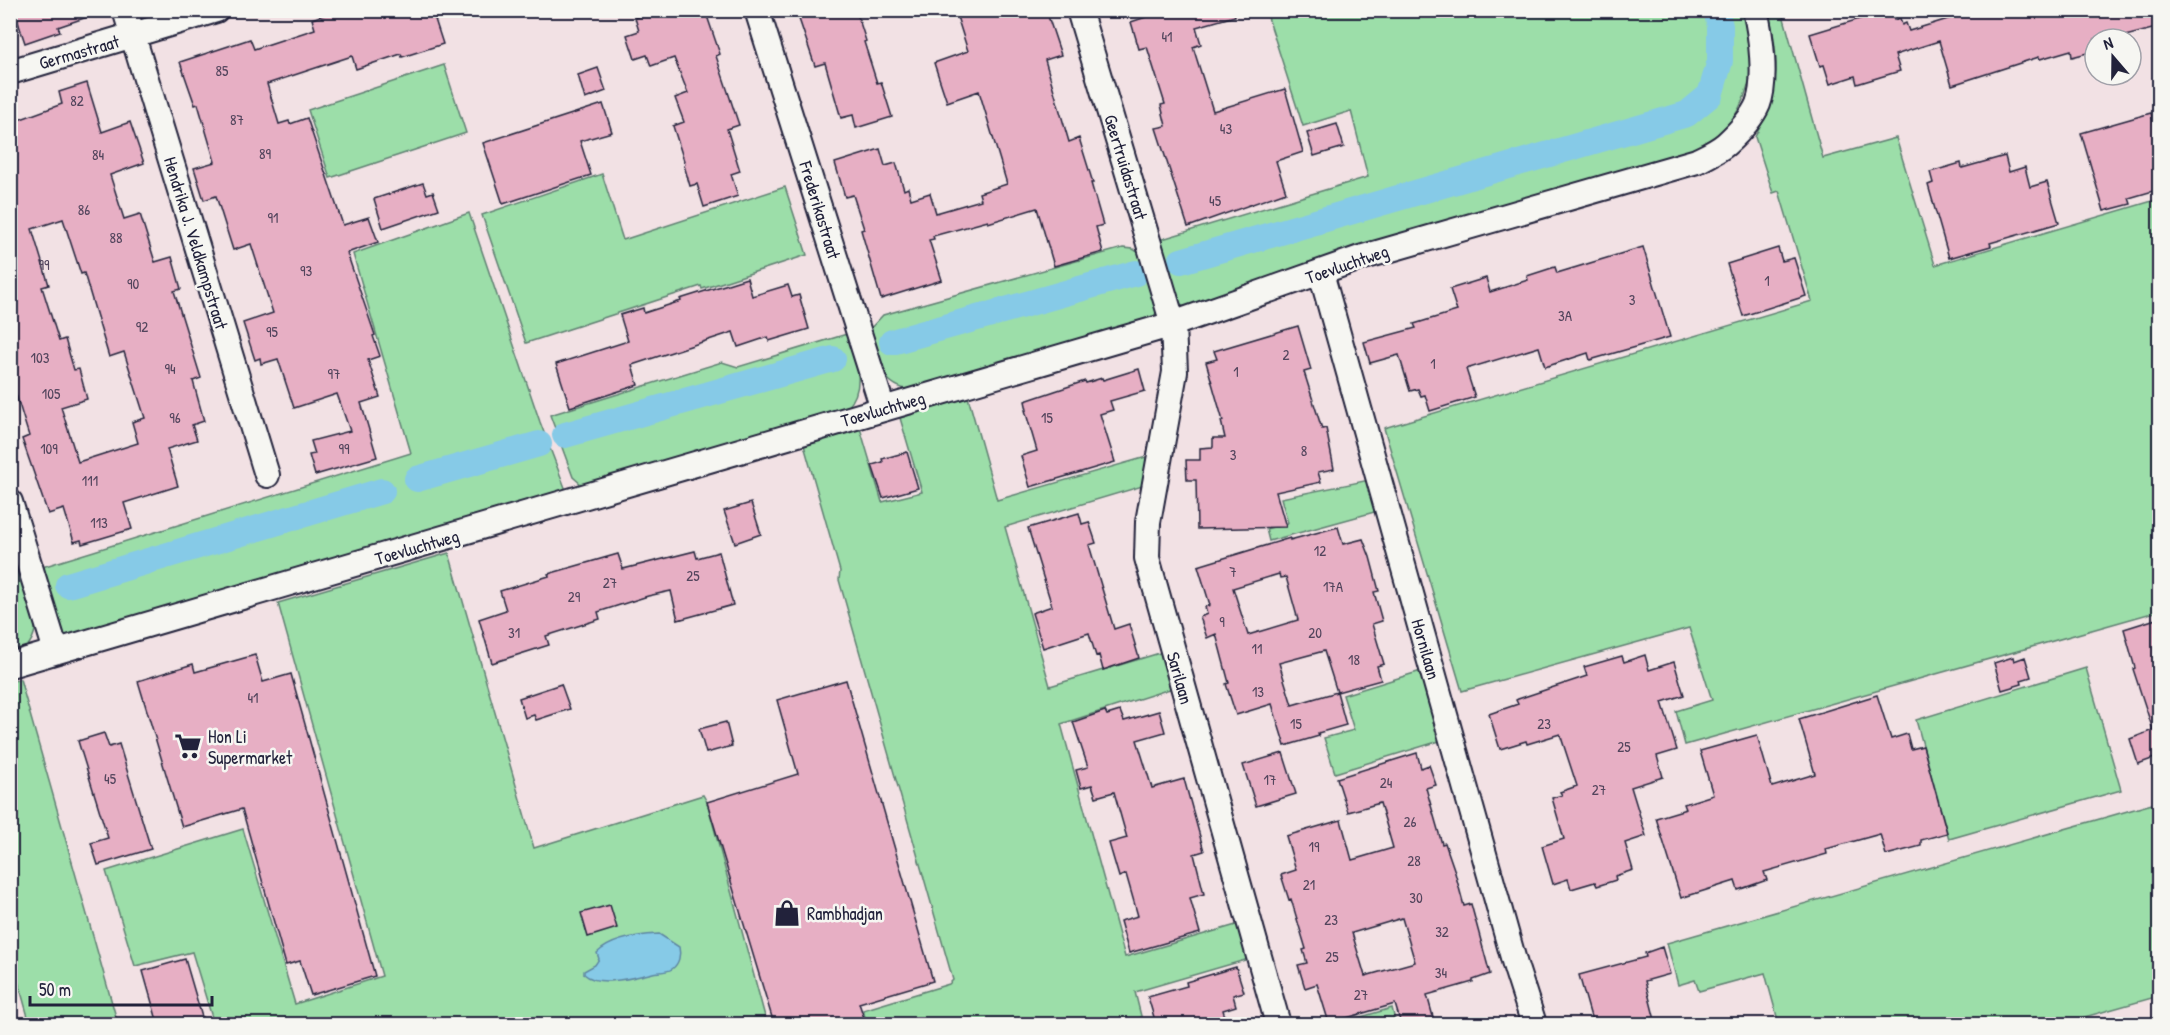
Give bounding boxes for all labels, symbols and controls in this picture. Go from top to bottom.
house number: 41 [1161,26,1173,47]
north arrow [2083,27,2143,87]
street label: Germastraat [36,28,123,75]
text: N [2100,31,2116,55]
house number: 85 [216,60,229,81]
house number: 82 [70,90,84,111]
house number: 87 [230,109,244,130]
street label: Geertruidastraat [1098,111,1154,223]
house number: 43 [1220,118,1232,139]
house number: 89 [259,143,271,164]
house number: 84 [92,144,104,165]
street label: Hendrika J. Veldkampstraat [158,154,234,333]
street label: Frederikastraat [793,157,847,263]
house number: 45 [1209,190,1222,211]
house number: 86 [78,199,90,220]
house number: 91 [268,207,278,228]
house number: 88 [110,227,123,248]
street label: Toevluchtweg [1302,238,1392,290]
house number: 99 [38,254,50,275]
house number: 93 [300,260,312,281]
house number: 1 [1764,270,1770,291]
house number: 90 [127,273,139,294]
house number: 3 [1629,289,1636,310]
house number: 3A [1558,305,1573,326]
house number: 92 [136,316,148,337]
house number: 95 [266,321,279,342]
house number: 2 [1282,344,1290,365]
house number: 103 [31,347,50,368]
house number: 1 [1430,353,1436,374]
house number: 94 [164,358,176,379]
house number: 1 [1233,361,1239,382]
house number: 97 [328,363,340,384]
house number: 105 [42,383,61,404]
street label: Toevluchtweg [838,385,928,433]
house number: 96 [169,407,181,428]
house number: 15 [1041,407,1054,428]
house number: 109 [40,438,58,459]
house number: 99 [338,438,350,459]
house number: 8 [1301,440,1307,461]
house number: 3 [1230,444,1237,465]
house number: 111 [82,470,98,491]
house number: 113 [90,512,108,533]
street label: Toevluchtweg [372,523,462,571]
house number: 12 [1314,540,1326,561]
house number: 7 [1229,561,1237,582]
house number: 25 [686,565,700,586]
house number: 27 [603,572,617,593]
house number: 17A [1323,576,1344,597]
house number: 29 [568,586,581,607]
house number: 9 [1219,611,1225,632]
street label: Hornilaan [1405,616,1447,682]
house number: 31 [508,622,520,643]
house number: 20 [1308,622,1322,643]
house number: 11 [1252,638,1262,659]
street label: Sarilaan [1161,649,1199,707]
house number: 18 [1348,649,1360,670]
house number: 13 [1252,681,1264,702]
house number: 41 [247,687,259,708]
house number: 15 [1290,713,1303,734]
house number: 23 [1537,713,1551,734]
place label: Hon Li Supermarket [208,724,293,770]
supermarket icon: Hon Li Supermarket [173,731,203,761]
house number: 25 [1617,736,1631,757]
house number: 45 [104,768,117,789]
house number: 17 [1264,769,1276,790]
house number: 24 [1380,772,1393,793]
house number: 27 [1592,779,1606,800]
house number: 26 [1403,811,1417,832]
house number: 19 [1309,836,1320,857]
house number: 28 [1407,850,1421,871]
house number: 21 [1303,874,1315,895]
house number: 30 [1409,887,1423,908]
shop icon: Rambhadjan [772,898,802,928]
place label: Rambhadjan [807,901,883,926]
house number: 23 [1324,909,1338,930]
house number: 32 [1435,921,1449,942]
house number: 25 [1325,946,1339,967]
house number: 34 [1435,962,1448,983]
scale bar [30,969,212,1007]
text: 50 m [39,977,71,1002]
house number: 27 [1354,984,1368,1005]

